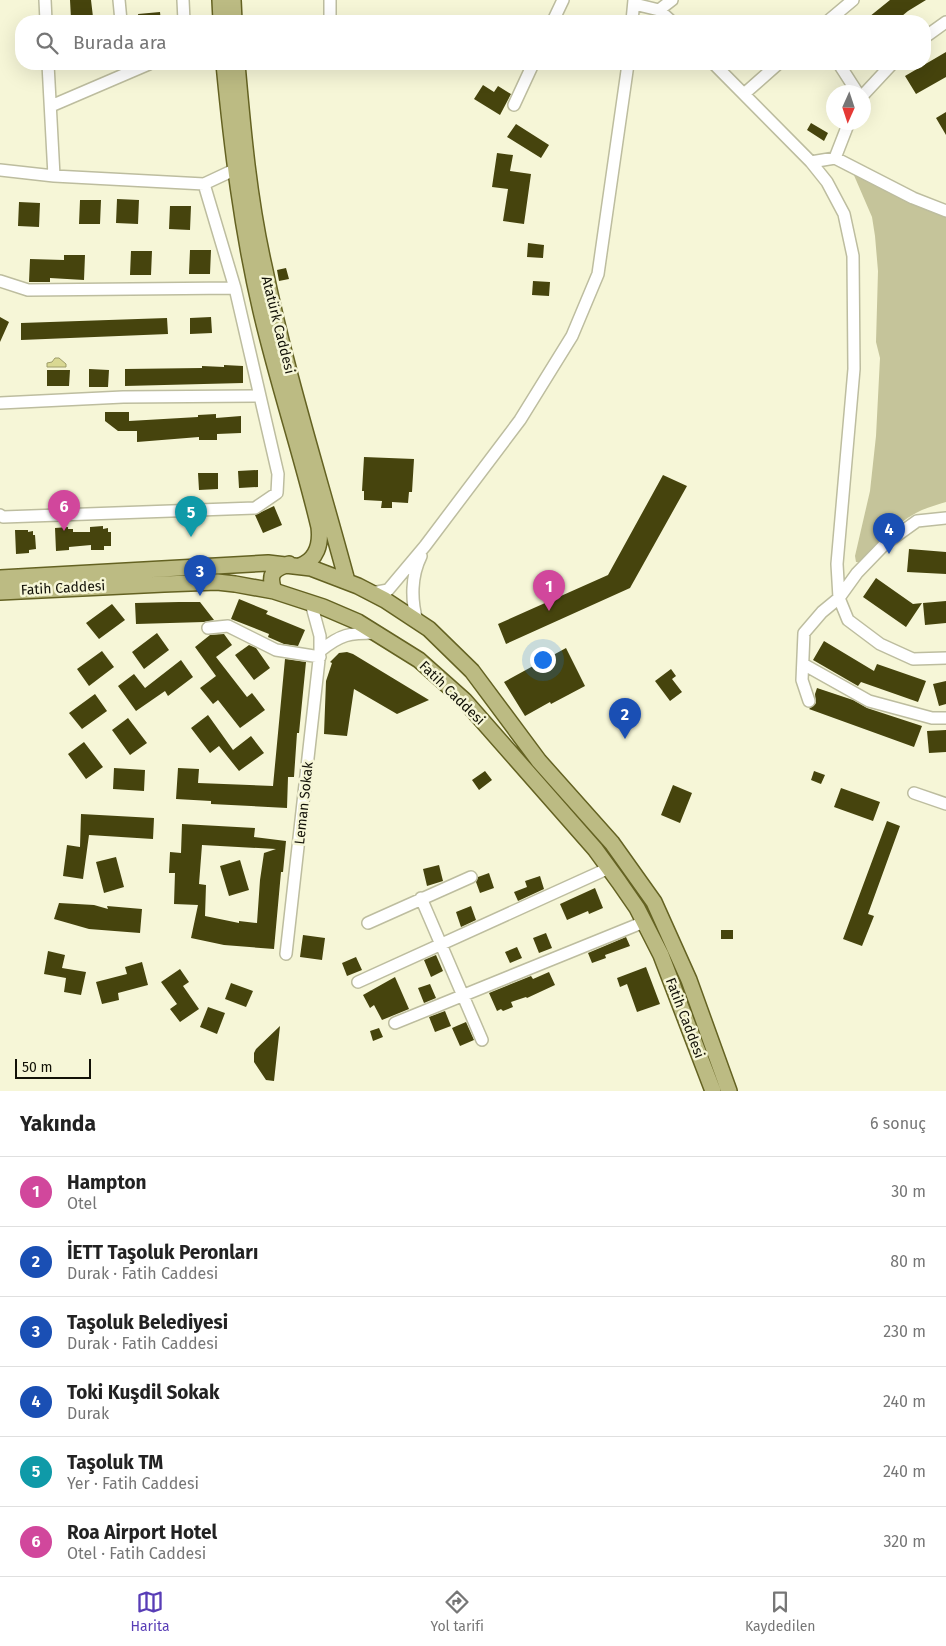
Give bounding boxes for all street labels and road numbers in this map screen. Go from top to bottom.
street label: Atatürk Caddesi [258,274,298,376]
street label: Fatih Caddesi [20,577,106,599]
street label: Fatih Caddesi [416,657,488,729]
street label: Leman Sokak [291,760,317,845]
street label: Fatih Caddesi [662,975,708,1061]

